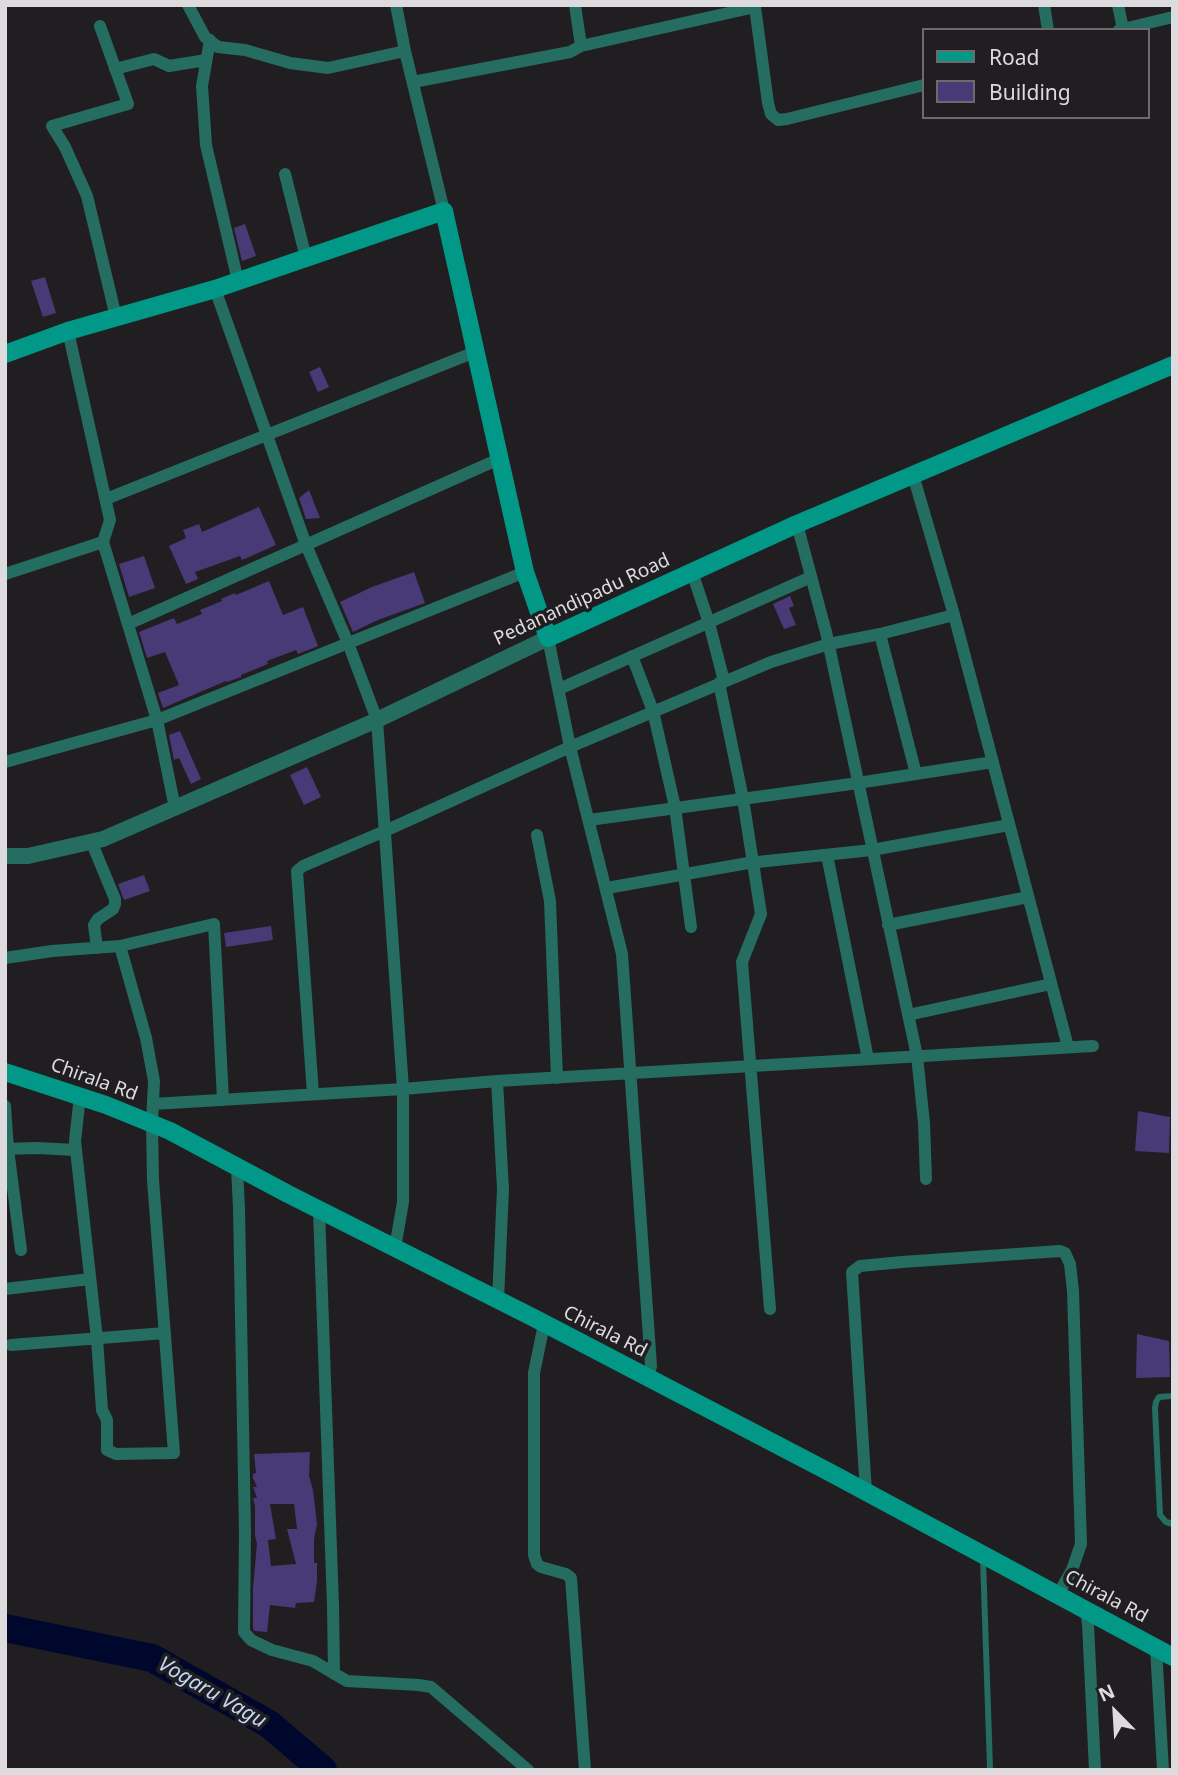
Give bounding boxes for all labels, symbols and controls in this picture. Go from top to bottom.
legend [922,28,1150,119]
text: Road [989,43,1039,71]
text: Building [989,78,1071,106]
street label: Pedanandipadu Road [490,549,674,651]
street label: Chirala Rd [47,1054,141,1106]
street label: Chirala Rd [559,1301,651,1363]
street label: Chirala Rd [1061,1566,1151,1628]
water label: Vogaru Vagu [154,1652,270,1734]
north arrow [1080,1677,1150,1747]
text: N [1094,1678,1119,1708]

